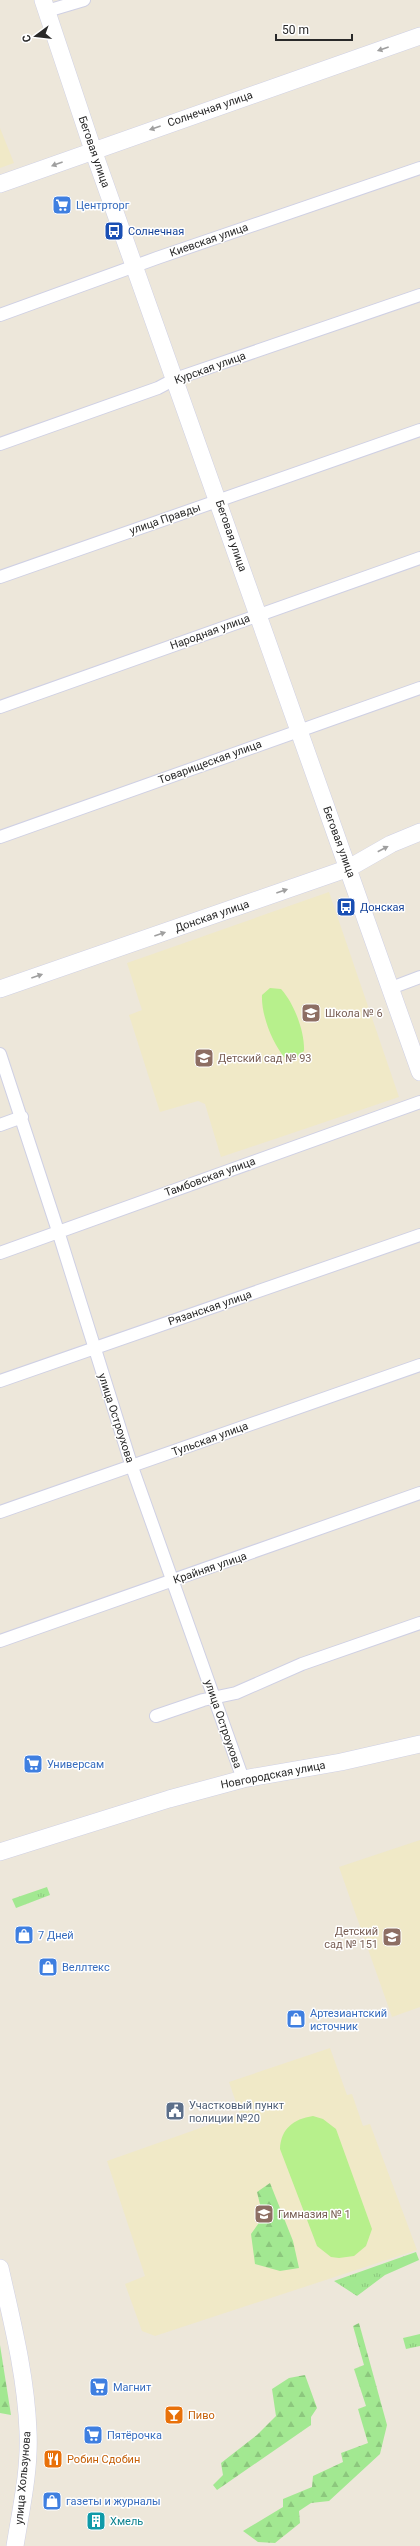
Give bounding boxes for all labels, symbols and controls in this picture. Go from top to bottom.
north arrow [16,16,56,56]
scale bar [276,16,352,42]
text: 50 m [282,23,309,37]
text: С [20,33,34,44]
one-way arrow [377,46,389,52]
street label: Солнечная улица [166,88,254,130]
street label: Беговая улица [76,115,112,189]
one-way arrow [148,126,160,132]
one-way arrow [50,161,62,167]
supermarket icon: Центрторг [51,194,73,216]
place label: Центрторг [76,199,130,212]
bus stop icon: Солнечная [103,220,125,242]
street label: Киевская улица [168,220,250,260]
place label: Солнечная [128,225,184,238]
street label: Курская улица [173,349,247,387]
street label: Беговая улица [213,499,249,573]
street label: улица Правды [128,501,202,537]
street label: Народная улица [168,612,252,652]
street label: Товарищеская улица [157,737,263,787]
street label: Беговая улица [320,805,358,879]
one-way arrow [377,845,388,852]
one-way arrow [277,888,289,894]
bus stop icon: Донская [335,896,357,918]
street label: Донская улица [173,897,251,935]
place label: Донская [360,901,405,914]
one-way arrow [154,931,166,937]
one-way arrow [31,973,43,979]
school or university icon: Школа № 6 [300,1002,322,1024]
place label: Школа № 6 [325,1007,383,1020]
school or university icon: Детский сад № 93 [193,1047,215,1069]
place label: Детский сад № 93 [218,1052,312,1065]
street label: Тамбовская улица [163,1155,257,1199]
street label: Рязанская улица [166,1288,254,1328]
street label: улица Остроухова [95,1372,137,1464]
street label: Тульская улица [170,1419,250,1459]
street label: Крайняя улица [172,1549,248,1587]
street label: улица Остроухова [202,1678,244,1770]
supermarket icon: Универсам [22,1753,44,1775]
place label: Универсам [47,1758,104,1771]
street label: Новгородская улица [219,1758,327,1792]
shop icon: 7 Дней [13,1924,35,1946]
place label: Детский сад № 151 [324,1925,378,1951]
school or university icon: Детский сад № 151 [381,1926,403,1948]
place label: 7 Дней [38,1929,74,1942]
shop icon: Веллтекс [37,1956,59,1978]
place label: Веллтекс [62,1961,110,1974]
place label: Артезиантский источник [310,2007,387,2033]
shop icon: Артезиантский источник [285,2008,307,2030]
place label: Участковый пункт полиции №20 [189,2099,285,2125]
public building icon: Участковый пункт полиции №20 [164,2100,186,2122]
school or university icon: Гимназия № 1 [253,2203,275,2225]
place label: Гимназия № 1 [278,2208,351,2221]
supermarket icon: Магнит [88,2376,110,2398]
place label: Магнит [113,2381,152,2394]
bar icon: Пиво [163,2404,185,2426]
place label: Пиво [188,2409,215,2422]
supermarket icon: Пятёрочка [82,2424,104,2446]
place label: Пятёрочка [107,2429,162,2442]
street label: улица Хользунова [12,2431,34,2525]
restaurant icon: Робин Сдобин [42,2448,64,2470]
place label: Робин Сдобин [67,2453,140,2466]
shop icon: газеты и журналы [41,2490,63,2512]
place label: газеты и журналы [66,2495,161,2508]
building icon: Хмель [85,2510,107,2532]
place label: Хмель [110,2515,143,2528]

